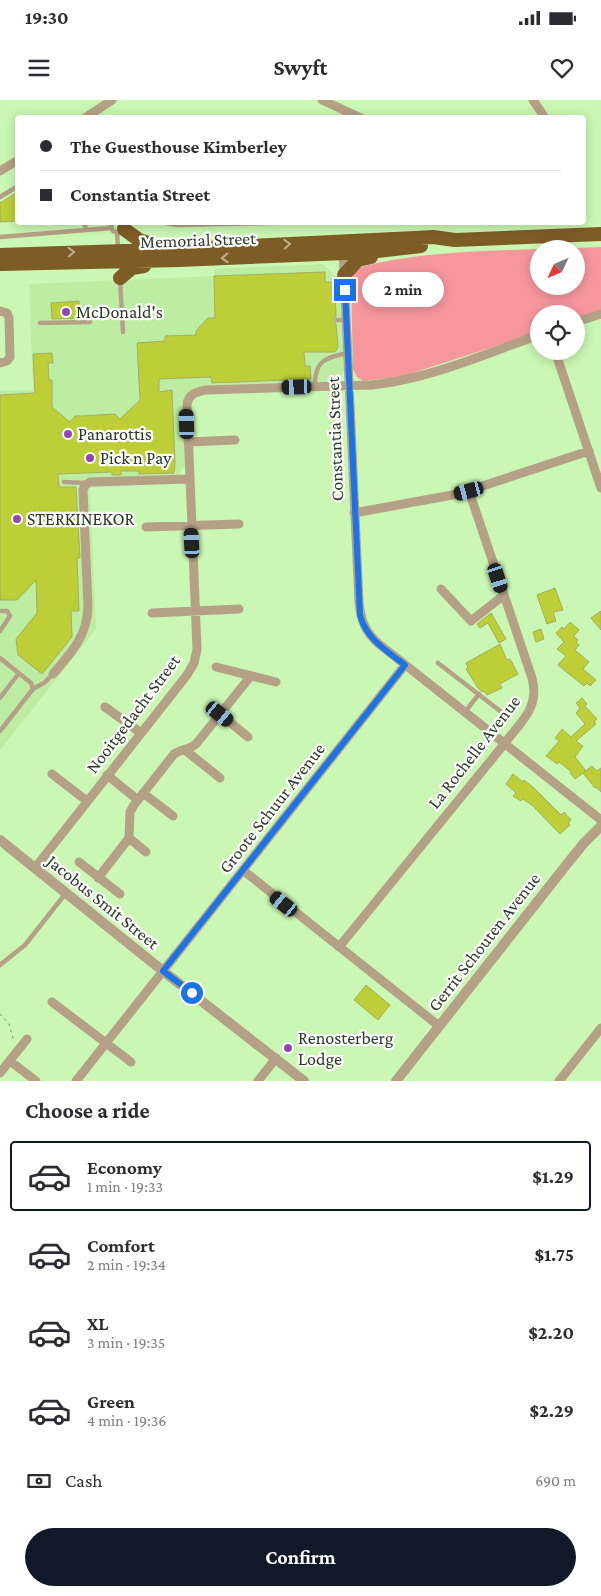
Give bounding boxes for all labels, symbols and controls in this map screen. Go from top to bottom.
text: 19:30 [25,7,69,28]
icon: menu [25,54,53,82]
icon: heart [548,54,576,82]
text: Swyft [273,55,328,80]
text: The Guesthouse Kimberley [70,136,287,157]
text: Constantia Street [70,184,210,205]
street label: Memorial Street [140,228,257,252]
one-way arrow [284,239,292,250]
north arrow [530,240,585,295]
map controls [530,240,585,360]
one-way arrow [68,247,76,258]
one-way arrow [220,253,228,264]
callout: 2 min [362,272,445,308]
route end [334,279,356,301]
text: 2 min [384,281,422,298]
place label: McDonald's [76,302,163,322]
button: locate [530,305,585,360]
marker: McDonald's [60,306,72,318]
street label: Constantia Street [323,375,347,502]
car [281,379,312,395]
car [178,409,195,439]
place label: Panarottis [78,424,152,444]
marker: Panarottis [62,428,74,440]
place label: Pick n Pay [100,448,172,468]
marker: Pick n Pay [84,452,96,464]
car [452,480,485,502]
place label: STERKINEKOR [27,509,135,529]
marker: STERKINEKOR [11,513,23,525]
car [183,528,200,558]
car [486,561,509,595]
street label: Nooitgedacht Street [82,650,185,777]
street label: La Rochelle Avenue [424,691,524,813]
car [203,699,236,729]
street label: Groote Schuur Avenue [215,739,329,877]
street label: Jacobus Smit Street [41,849,164,954]
street label: Gerrit Schouten Avenue [424,869,544,1015]
car [267,889,300,919]
route start [181,982,203,1004]
place label: Renosterberg Lodge [298,1028,394,1069]
marker: Renosterberg Lodge [282,1042,294,1054]
text: Choose a ride [25,1098,150,1123]
icon: car [27,1154,72,1199]
text: Economy [87,1157,162,1178]
text: $1.29 [532,1166,574,1187]
text: 1 min · 19:33 [87,1178,163,1195]
icon: car [27,1232,72,1277]
text: Comfort [87,1235,155,1256]
text: $1.75 [534,1244,574,1265]
text: 2 min · 19:34 [87,1256,166,1273]
icon: car [27,1310,72,1355]
text: XL [87,1313,109,1334]
text: $2.20 [528,1322,574,1343]
text: 3 min · 19:35 [87,1334,165,1351]
icon: car [27,1388,72,1433]
text: Green [87,1391,135,1412]
text: $2.29 [530,1400,574,1421]
text: 4 min · 19:36 [87,1412,166,1429]
icon: cash [25,1467,53,1495]
text: Cash [65,1470,103,1491]
text: 690 m [535,1472,576,1489]
button: Confirm [25,1528,576,1586]

